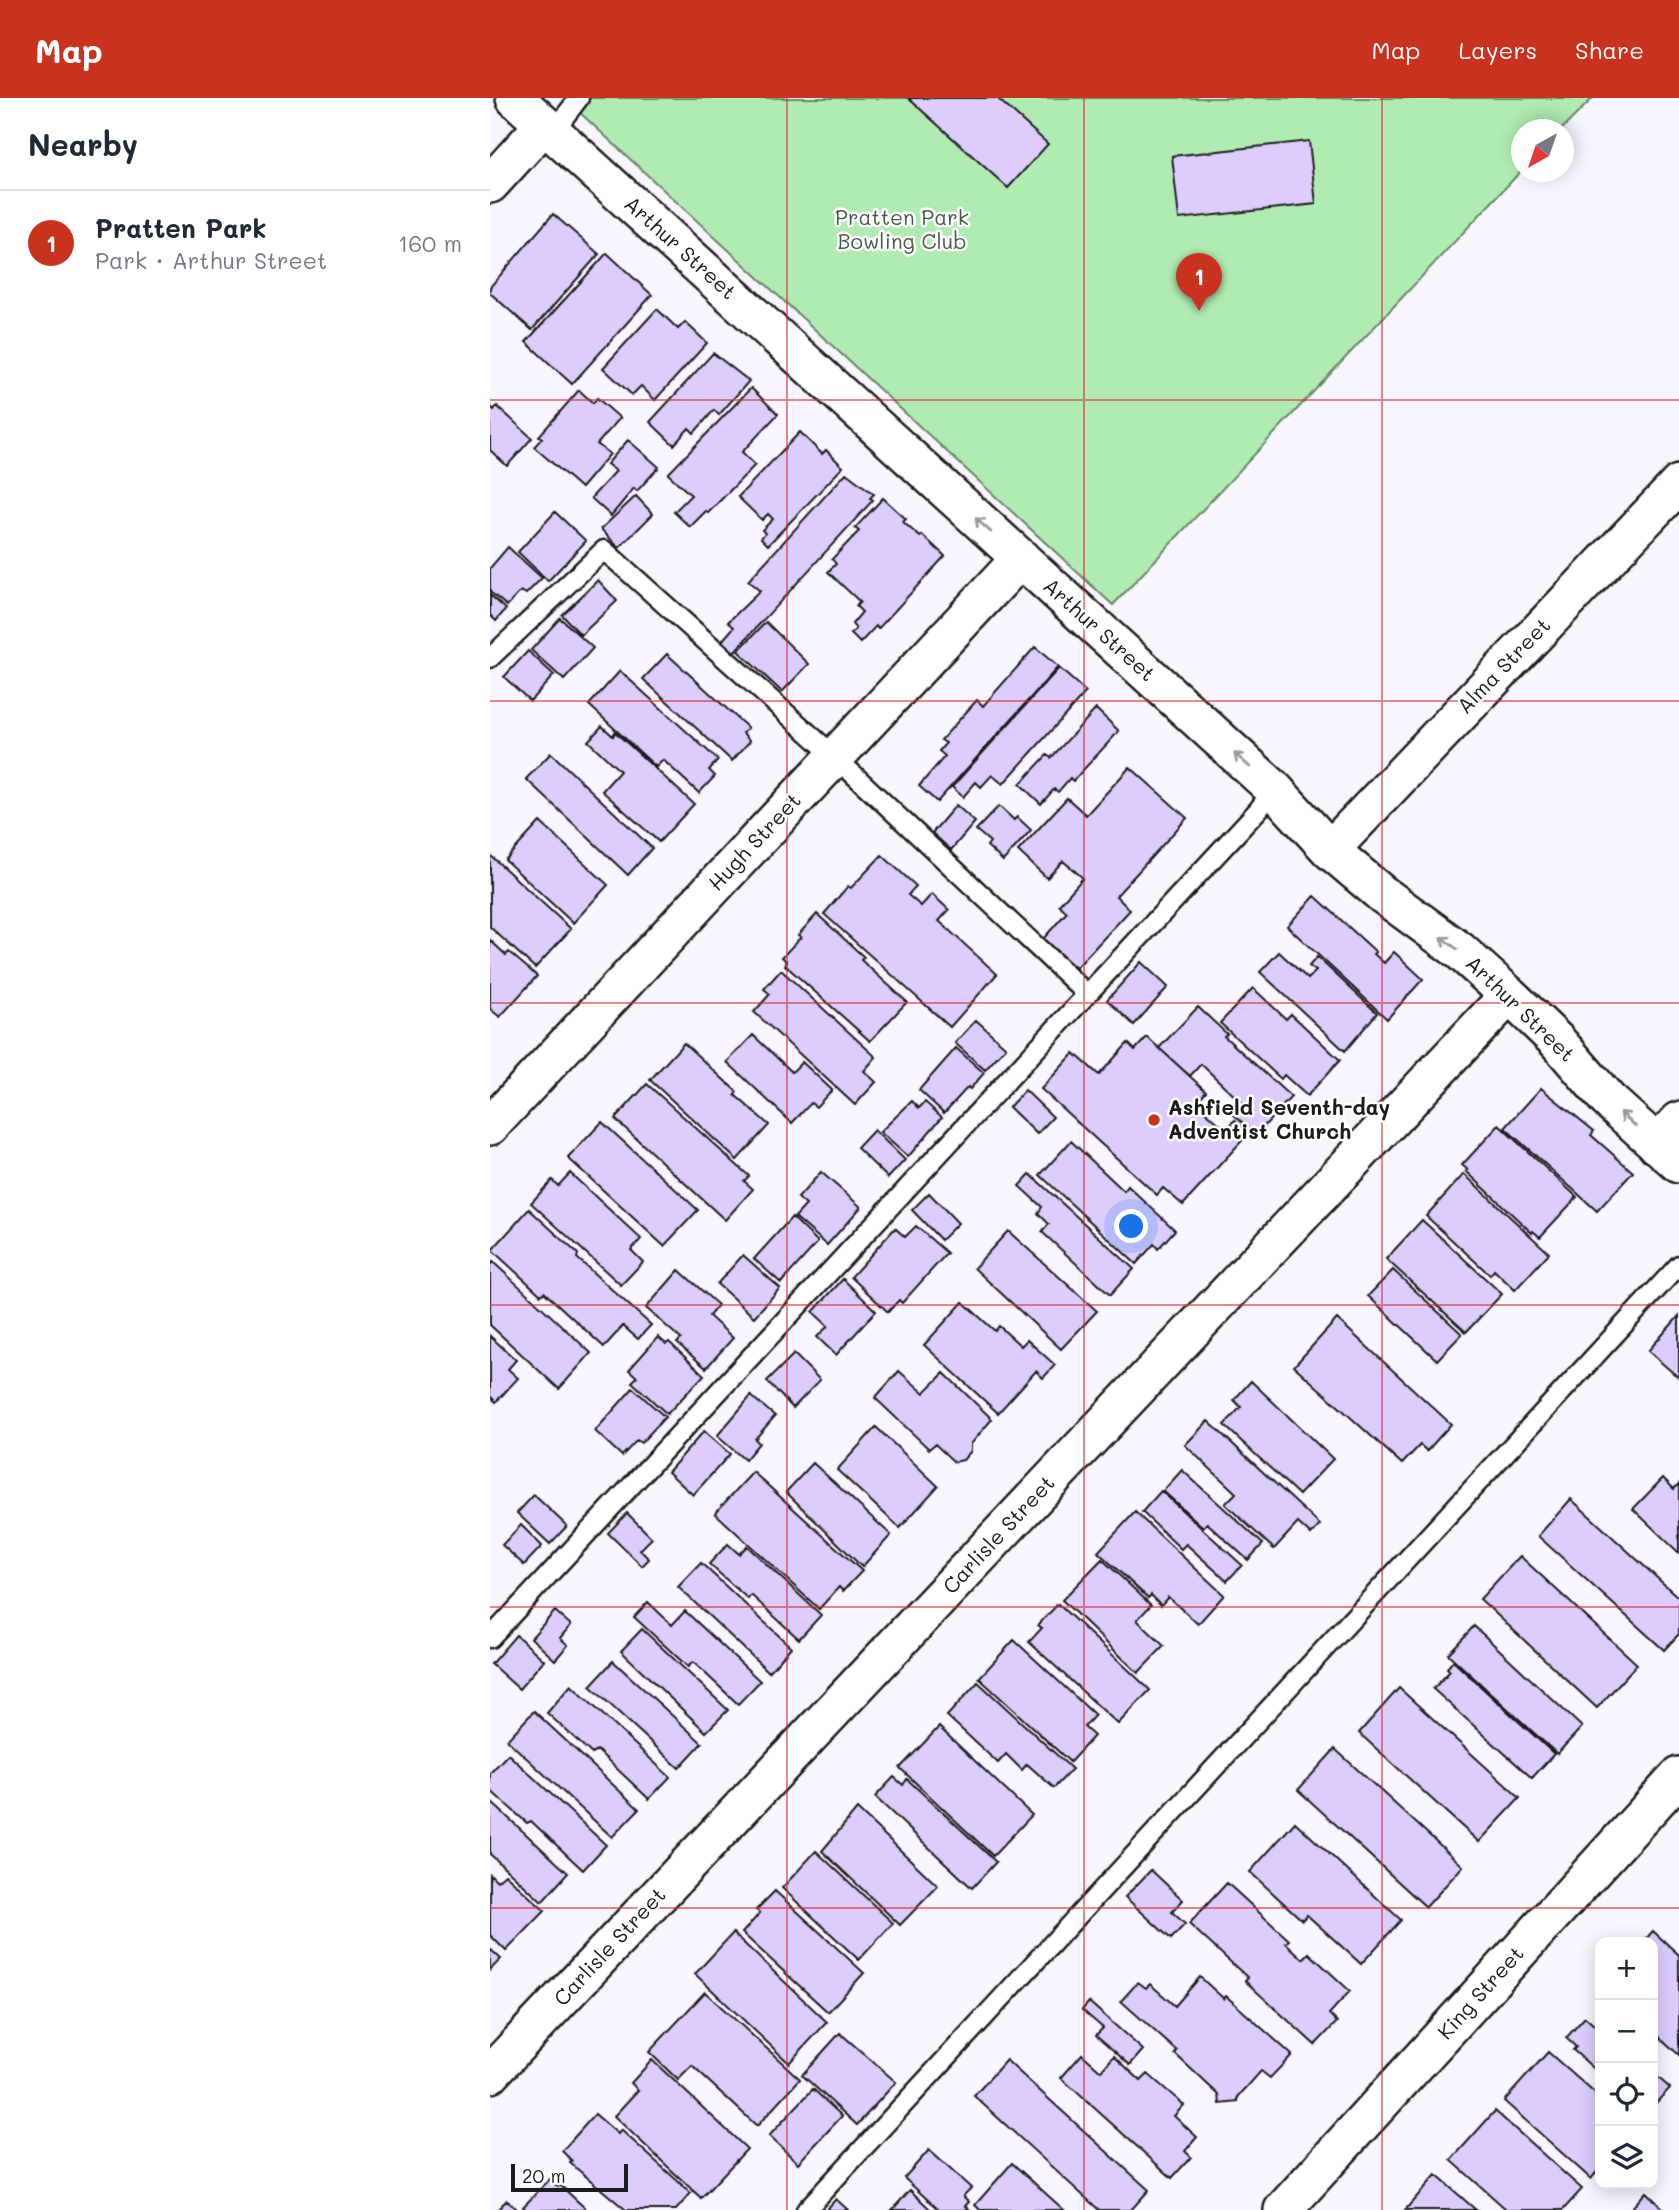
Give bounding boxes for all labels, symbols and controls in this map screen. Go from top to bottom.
text: Map [35,28,103,71]
text: Map [1372,34,1420,65]
text: Layers [1458,34,1537,65]
text: Share [1575,34,1644,65]
north arrow [1511,119,1574,182]
text: Nearby [28,124,138,164]
street label: Arthur Street [619,189,743,304]
park label: Pratten Park Bowling Club [835,203,969,254]
text: Pratten Park [95,211,266,245]
text: 1 [46,228,56,258]
text: 160 m [398,228,462,258]
text: Park · Arthur Street [95,245,327,275]
pin: 1 [1176,253,1222,311]
one-way arrow [975,516,992,533]
street label: Arthur Street [1038,571,1162,686]
street label: Alma Street [1450,611,1555,719]
one-way arrow [1234,752,1251,769]
street label: Hugh Street [702,786,806,896]
one-way arrow [1440,936,1459,950]
street label: Arthur Street [1461,949,1581,1067]
place label: Ashfield Seventh-day Adventist Church [1168,1093,1390,1144]
one-way arrow [1619,1111,1637,1127]
marker: Ashfield Seventh-day Adventist Church [1146,1112,1162,1128]
your location [1114,1209,1148,1243]
street label: Carlisle Street [936,1469,1060,1599]
street label: Carlisle Street [547,1881,671,2011]
map controls [1595,1937,1658,2189]
button: + [1595,1937,1658,2000]
street label: King Street [1431,1940,1529,2044]
button: − [1595,2000,1658,2063]
button: locate [1595,2063,1658,2126]
button: layers [1595,2126,1658,2189]
scale bar [511,2161,628,2193]
text: 20 m [522,2163,566,2188]

